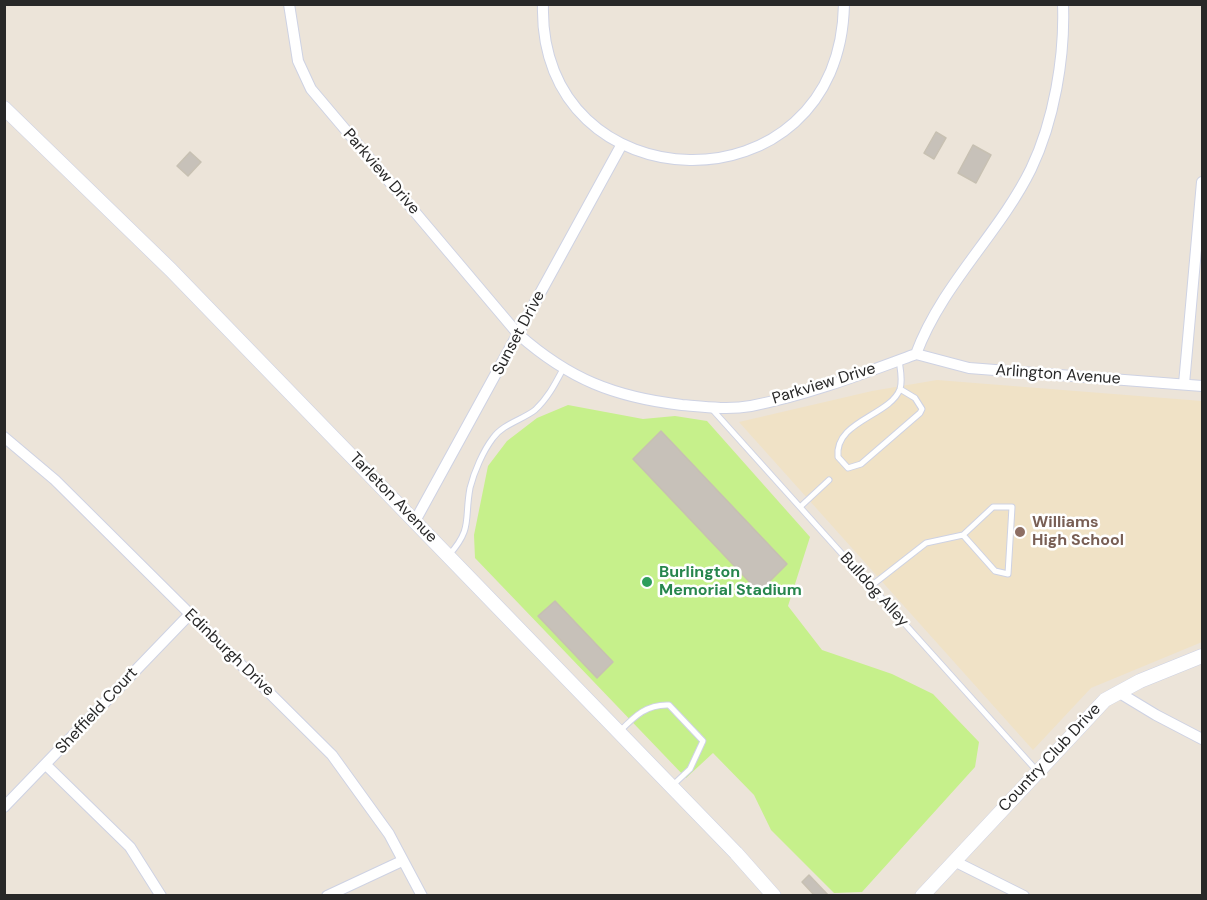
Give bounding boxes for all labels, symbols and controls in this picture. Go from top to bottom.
street label: Parkview Drive [339,125,423,219]
street label: Sunset Drive [489,287,549,379]
street label: Parkview Drive [770,359,878,409]
street label: Arlington Avenue [995,361,1121,389]
street label: Tarleton Avenue [345,449,441,547]
place label: Williams High School [1032,513,1124,551]
marker: Williams High School [1013,525,1027,539]
street label: Bulldog Alley [836,549,912,631]
place label: Burlington Memorial Stadium [659,563,802,601]
marker: Burlington Memorial Stadium [640,575,654,589]
street label: Edinburgh Drive [180,605,278,701]
street label: Sheffield Court [52,664,142,758]
street label: Country Club Drive [995,700,1105,816]

